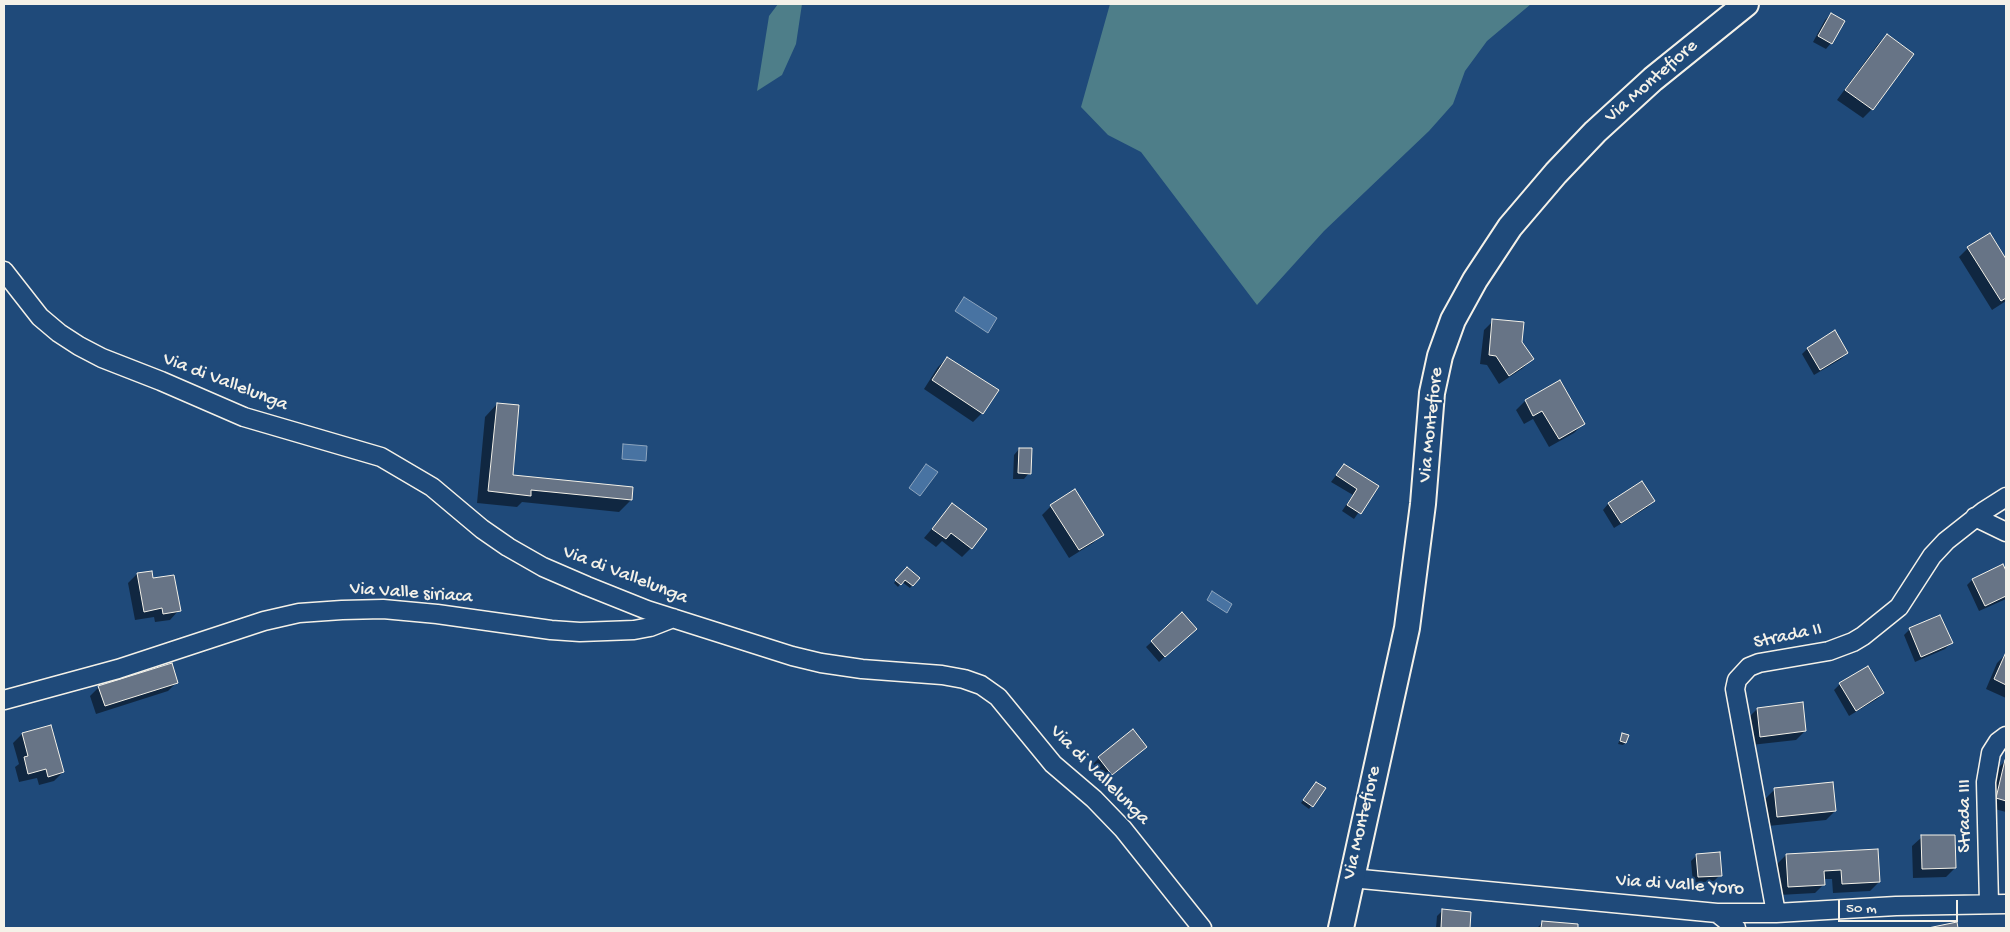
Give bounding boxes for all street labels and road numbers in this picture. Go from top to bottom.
street label: Via Montefiore [1601,35,1703,129]
street label: Via di Vallelunga [159,349,291,417]
street label: Via Montefiore [1415,366,1449,484]
street label: Via di Vallelunga [559,542,691,610]
street label: Via Valle siriaca [349,578,473,610]
street label: Strada II [1752,619,1824,655]
street label: Via di Vallelunga [1044,721,1154,831]
street label: Via Montefiore [1339,764,1387,882]
street label: Strada III [1955,779,1977,853]
street label: Via di Valle Yoro [1615,870,1745,902]

